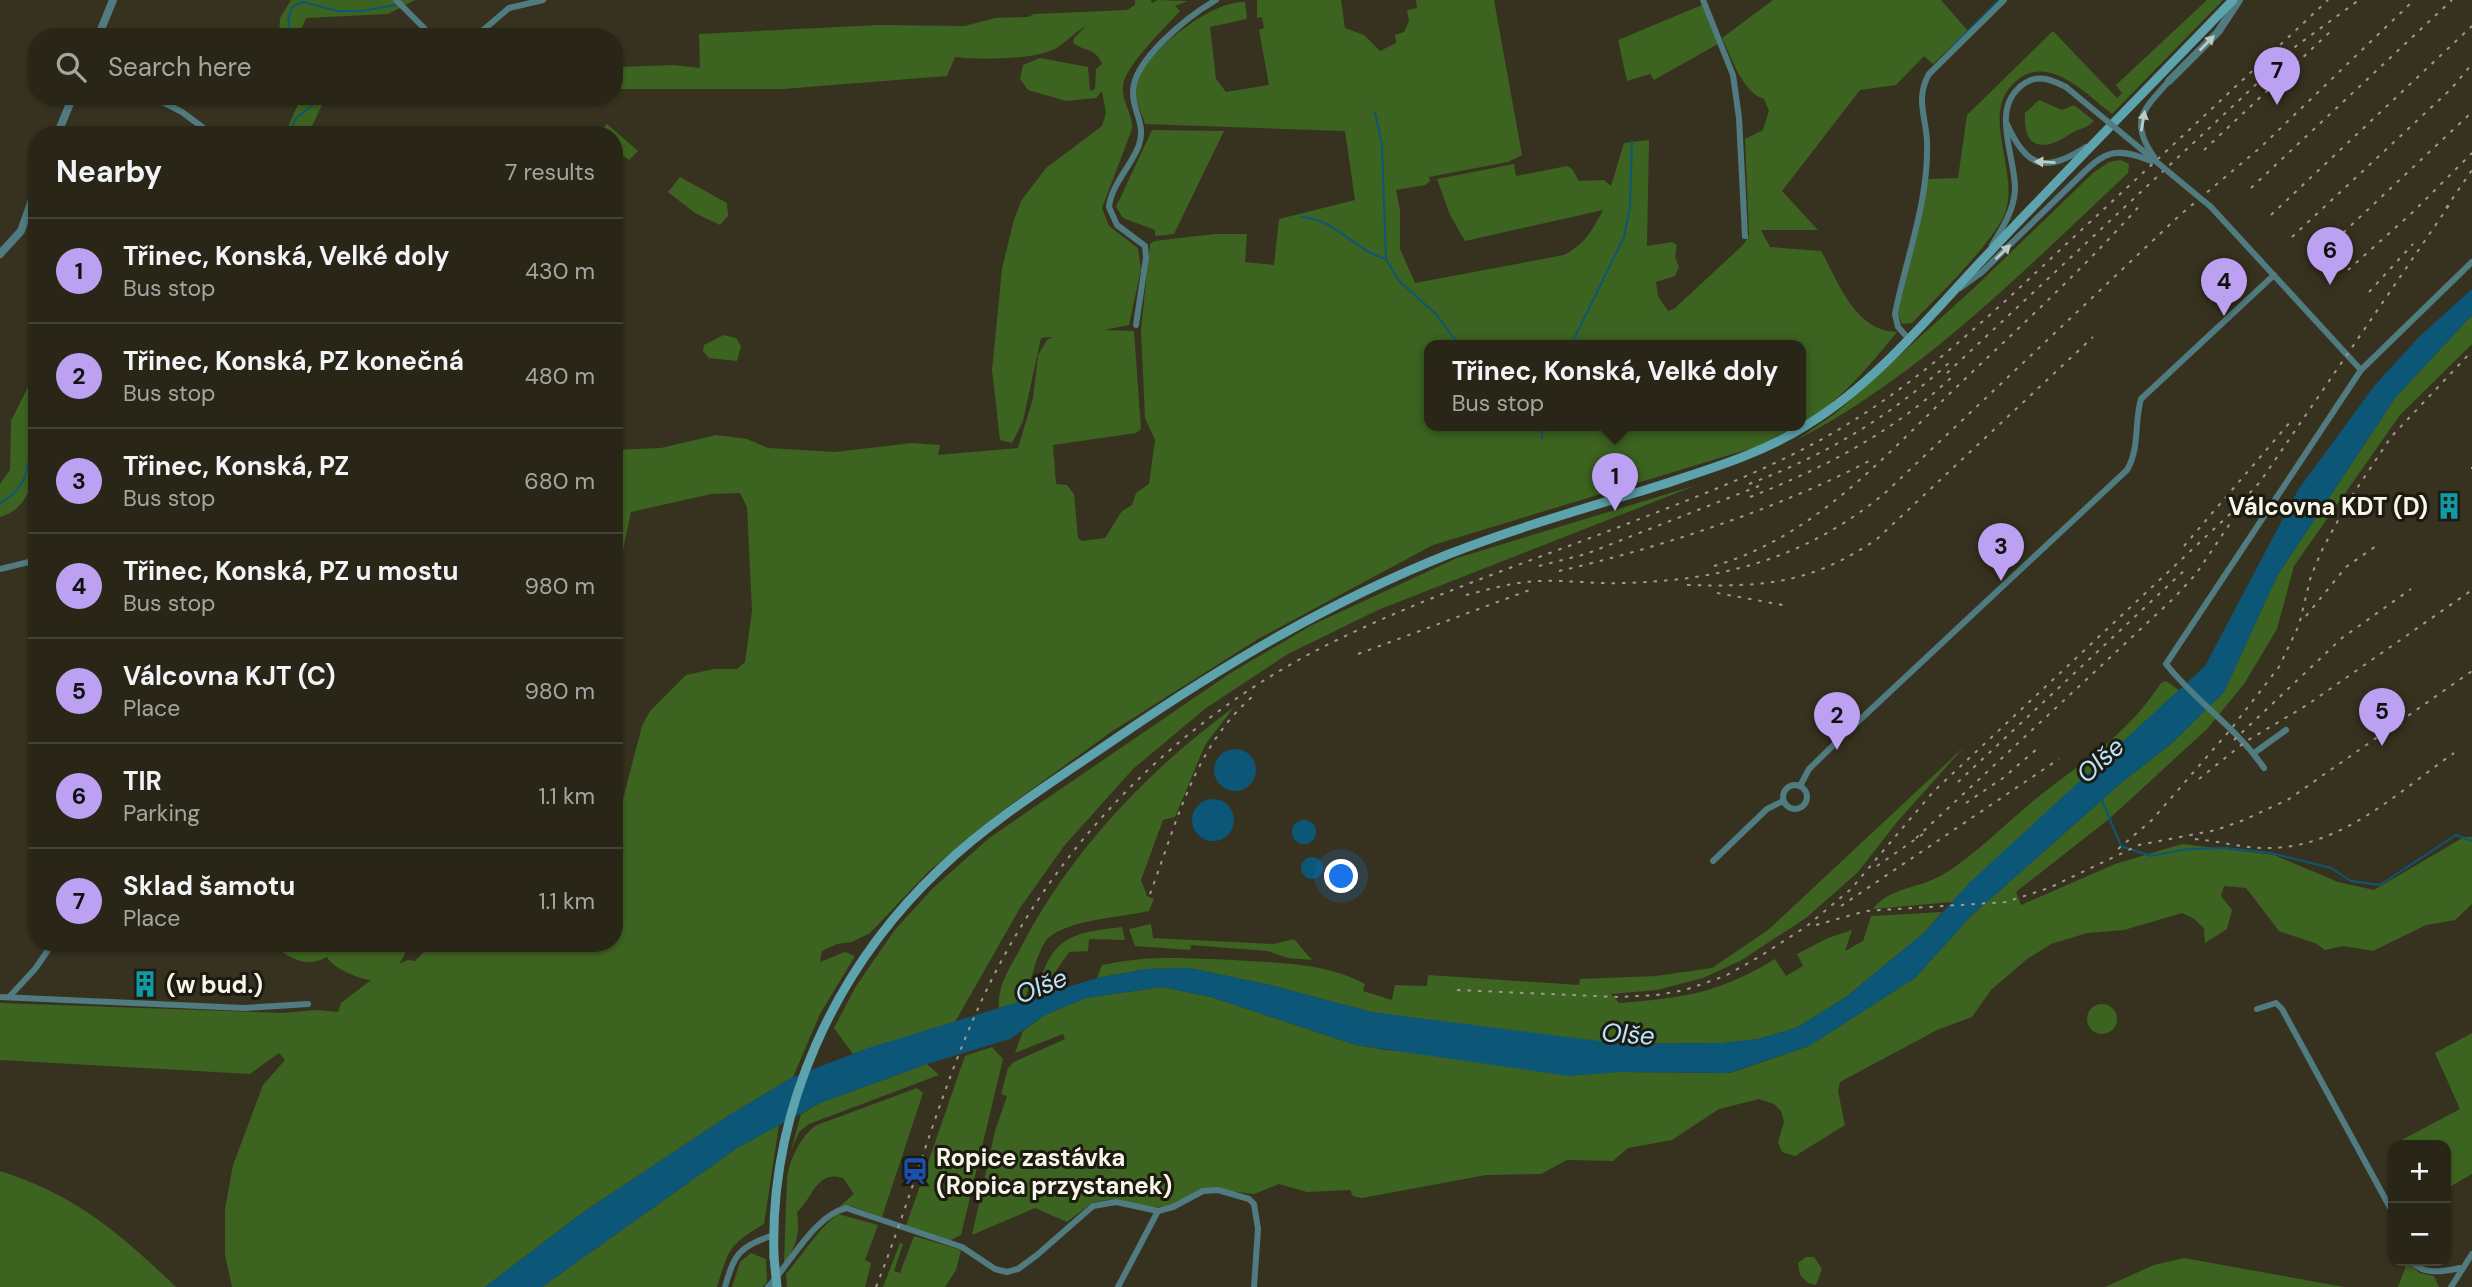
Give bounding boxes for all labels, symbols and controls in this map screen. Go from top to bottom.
search box [28,28,623,105]
one-way arrow [2199,35,2215,51]
pin: 7 [2254,47,2300,105]
icon: search [52,48,90,86]
text: Search here [108,50,251,84]
one-way arrow [2137,109,2148,131]
text: Nearby [56,152,162,191]
one-way arrow [2034,156,2056,167]
text: 7 results [505,157,595,187]
pin: 6 [2307,227,2353,285]
text: Třinec, Konská, Velké doly [123,239,450,273]
one-way arrow [1994,243,2011,260]
text: 1 [75,256,83,286]
text: 430 m [525,256,595,286]
pin: 4 [2201,258,2247,316]
text: Bus stop [123,273,215,303]
popup [1424,340,1806,431]
text: Třinec, Konská, PZ konečná [123,344,464,378]
text: Třinec, Konská, Velké doly [1452,354,1778,388]
text: 2 [72,361,86,391]
text: 480 m [525,361,595,391]
text: Bus stop [123,378,215,408]
text: Bus stop [1452,388,1544,418]
text: Třinec, Konská, PZ [123,449,349,483]
pin: 1 [1592,453,1638,511]
text: 3 [72,466,86,496]
text: 680 m [524,466,595,496]
text: Bus stop [123,483,215,513]
place label: Válcovna KDT (D) [2228,491,2428,522]
building icon: Válcovna KDT (D) [2434,491,2464,521]
pin: 3 [1978,523,2024,581]
text: Třinec, Konská, PZ u mostu [123,554,459,588]
text: 4 [72,571,86,601]
text: 980 m [525,571,595,601]
text: Bus stop [123,588,215,618]
text: Válcovna KJT (C) [123,659,336,693]
text: 5 [72,676,86,706]
text: 980 m [525,676,595,706]
pin: 5 [2359,688,2405,746]
pin: 2 [1814,692,1860,750]
text: Place [123,693,180,723]
water label: Olše [2069,729,2131,791]
text: TIR [123,764,162,798]
text: 6 [72,781,86,811]
text: 1.1 km [538,781,595,811]
text: Parking [123,798,200,828]
your location [1324,859,1358,893]
text: Sklad šamotu [123,869,295,903]
text: 7 [73,886,85,916]
text: 1.1 km [538,886,595,916]
text: Place [123,903,180,933]
water label: Olše [1010,960,1072,1012]
building icon: (w bud.) [130,969,160,999]
place label: (w bud.) [166,969,263,1000]
water label: Olše [1600,1015,1656,1053]
map controls [2388,1140,2451,1266]
button: + [2388,1140,2451,1203]
place label: Ropice zastávka (Ropica przystanek) [936,1142,1172,1201]
station icon: Ropice zastávka (Ropica przystanek) [900,1156,930,1186]
button: − [2388,1203,2451,1266]

